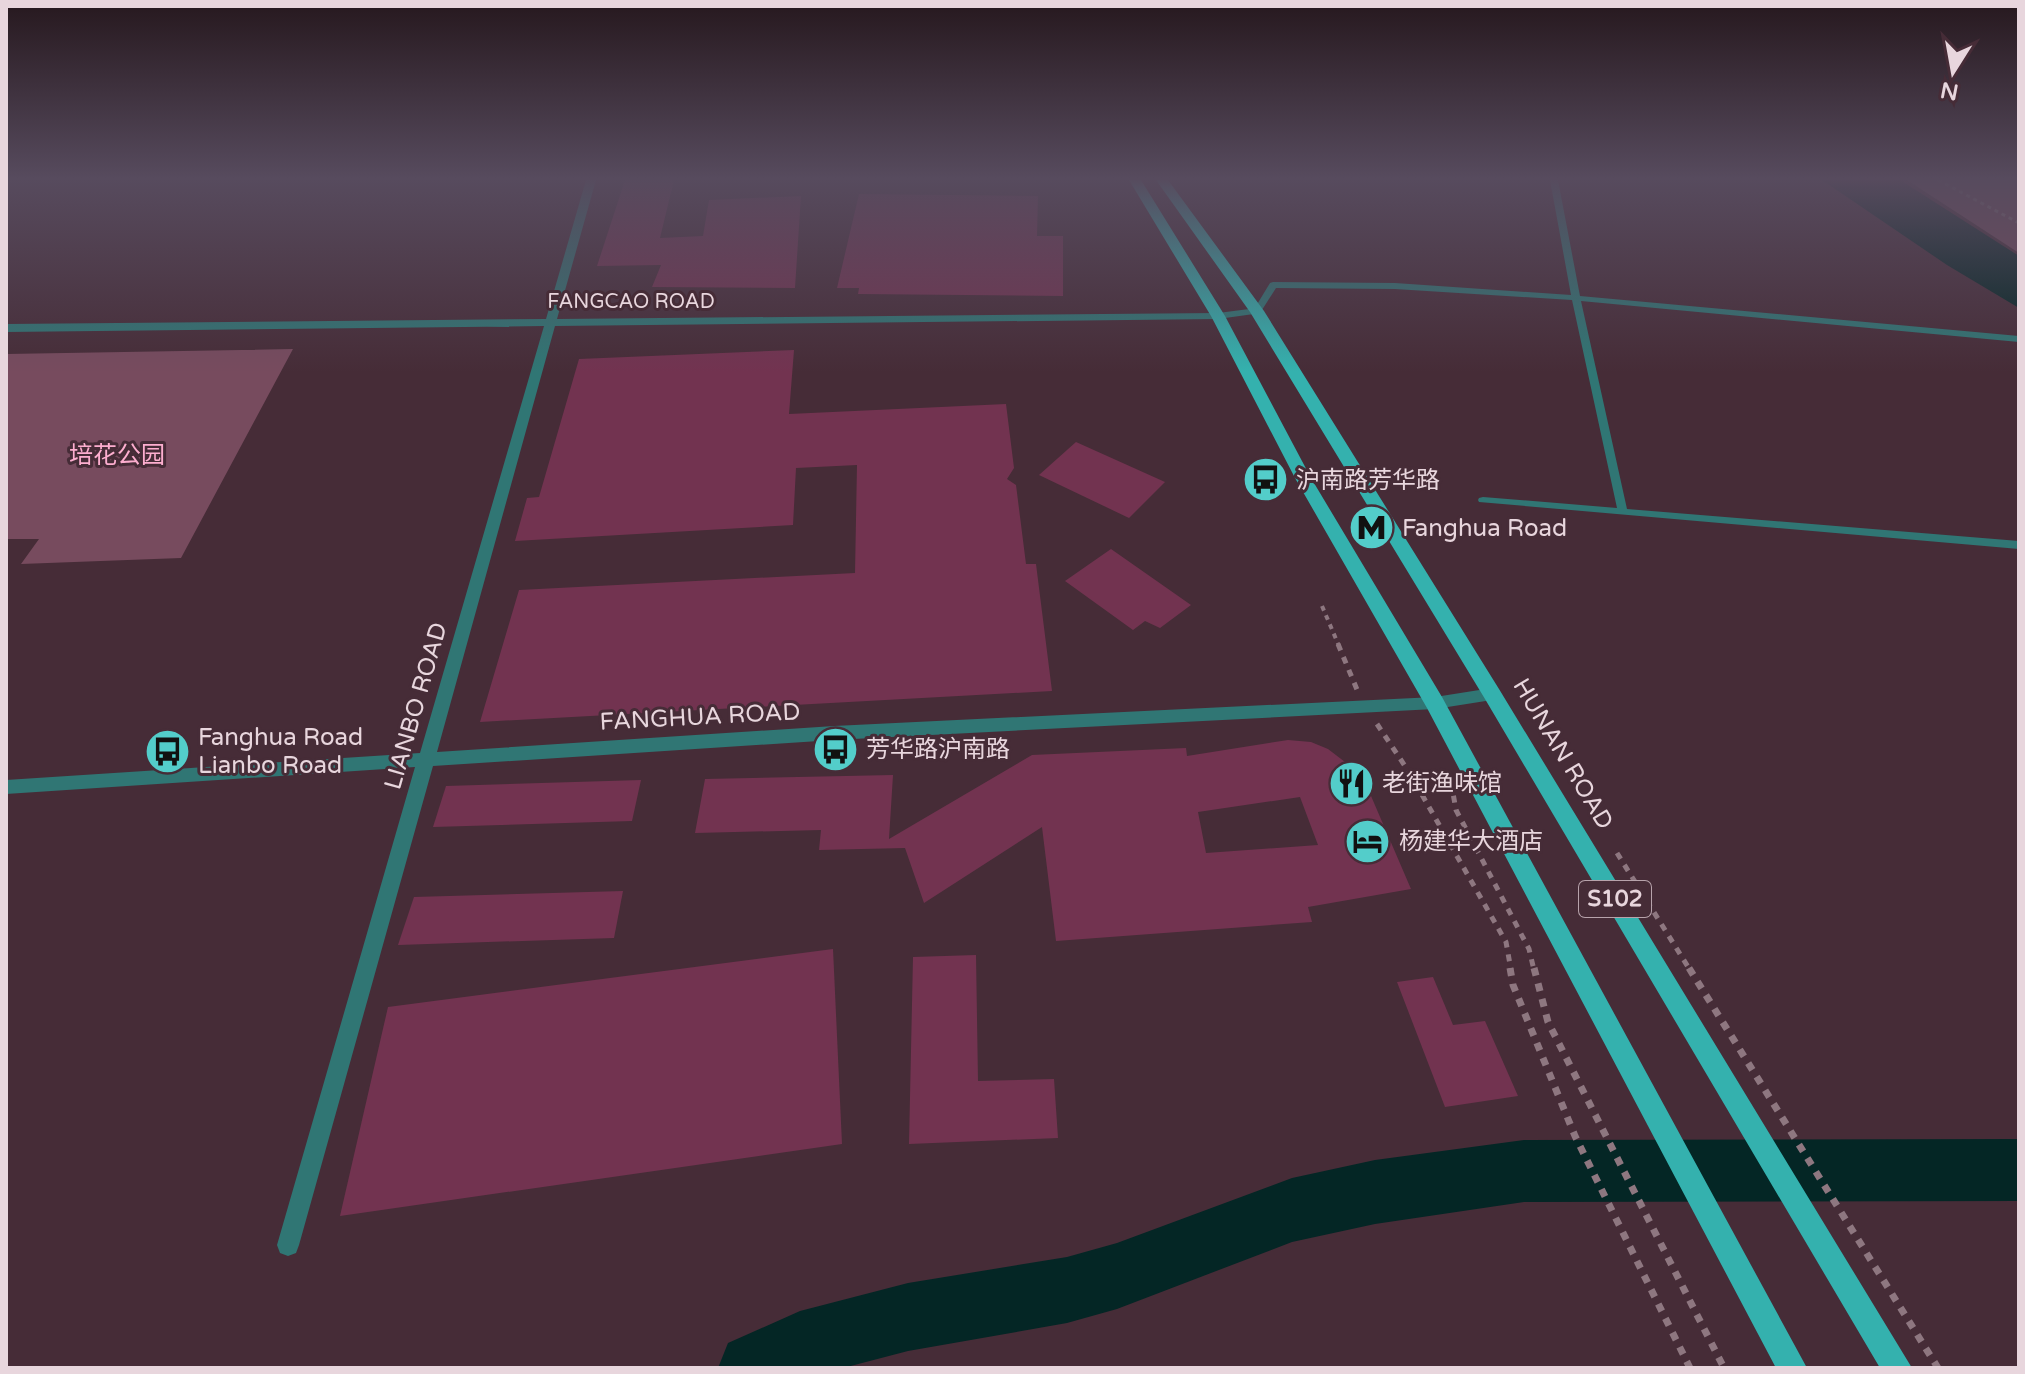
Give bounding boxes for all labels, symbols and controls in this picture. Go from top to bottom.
north arrow [1913,32,1993,112]
text: N [1938,76,1961,105]
street label: FANGCAO ROAD [547,290,715,314]
park label: 培花公园 [69,441,165,470]
bus stop icon: 沪南路芳华路 [1241,456,1289,504]
place label: 沪南路芳华路 [1296,466,1440,495]
metro station icon: Fanghua Road [1347,504,1395,552]
place label: Fanghua Road [1402,514,1567,543]
street label: LIANBO ROAD [378,619,454,793]
street label: HUNAN ROAD [1506,673,1620,835]
street label: FANGHUA ROAD [599,697,801,737]
place label: Fanghua Road Lianbo Road [198,723,363,780]
bus stop icon: 芳华路沪南路 [811,725,859,773]
bus stop icon: Fanghua Road Lianbo Road [143,727,191,775]
place label: 芳华路沪南路 [866,735,1010,764]
restaurant icon: 老街渔味馆 [1327,759,1375,807]
place label: 老街渔味馆 [1382,769,1502,798]
hotel icon: 杨建华大酒店 [1344,817,1392,865]
place label: 杨建华大酒店 [1399,827,1543,856]
road number: S102 [1579,881,1651,917]

